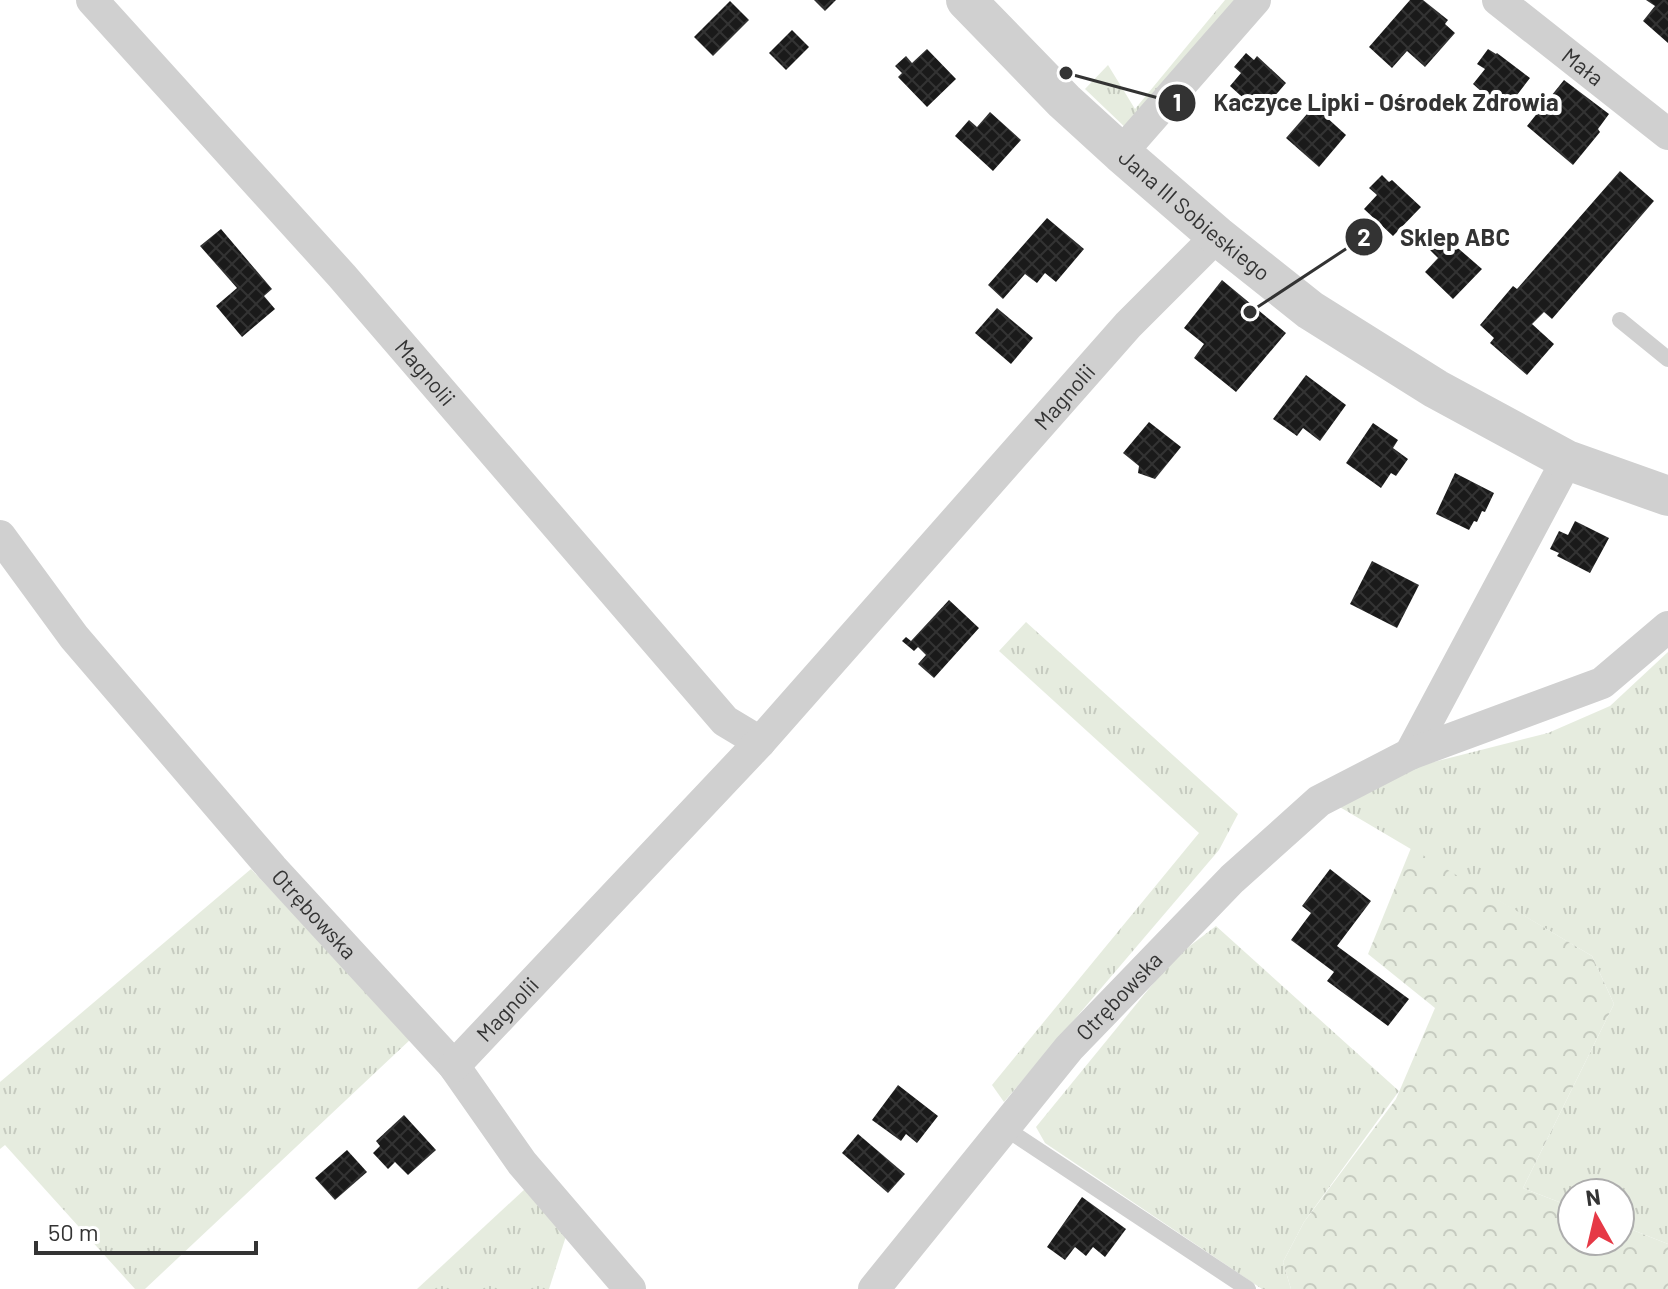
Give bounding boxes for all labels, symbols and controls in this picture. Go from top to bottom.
street label: Mała [1557,42,1609,90]
callout: Kaczyce Lipki - Ośrodek Zdrowia [1157,79,1574,127]
text: 1 [1173,87,1181,116]
text: Kaczyce Lipki - Ośrodek Zdrowia [1213,87,1559,116]
street label: Jana III Sobieskiego [1114,143,1276,285]
callout: Sklep ABC [1344,213,1526,261]
text: 2 [1357,222,1371,251]
text: Sklep ABC [1400,222,1510,251]
street label: Magnolii [390,334,462,410]
street label: Magnolii [1028,358,1100,434]
street label: Otrębowska [267,863,363,964]
street label: Otrębowska [1070,946,1167,1045]
street label: Magnolii [470,971,543,1046]
north arrow [1556,1177,1636,1257]
text: N [1584,1182,1602,1210]
scale bar [36,1205,256,1255]
text: 50 m [48,1217,99,1246]

